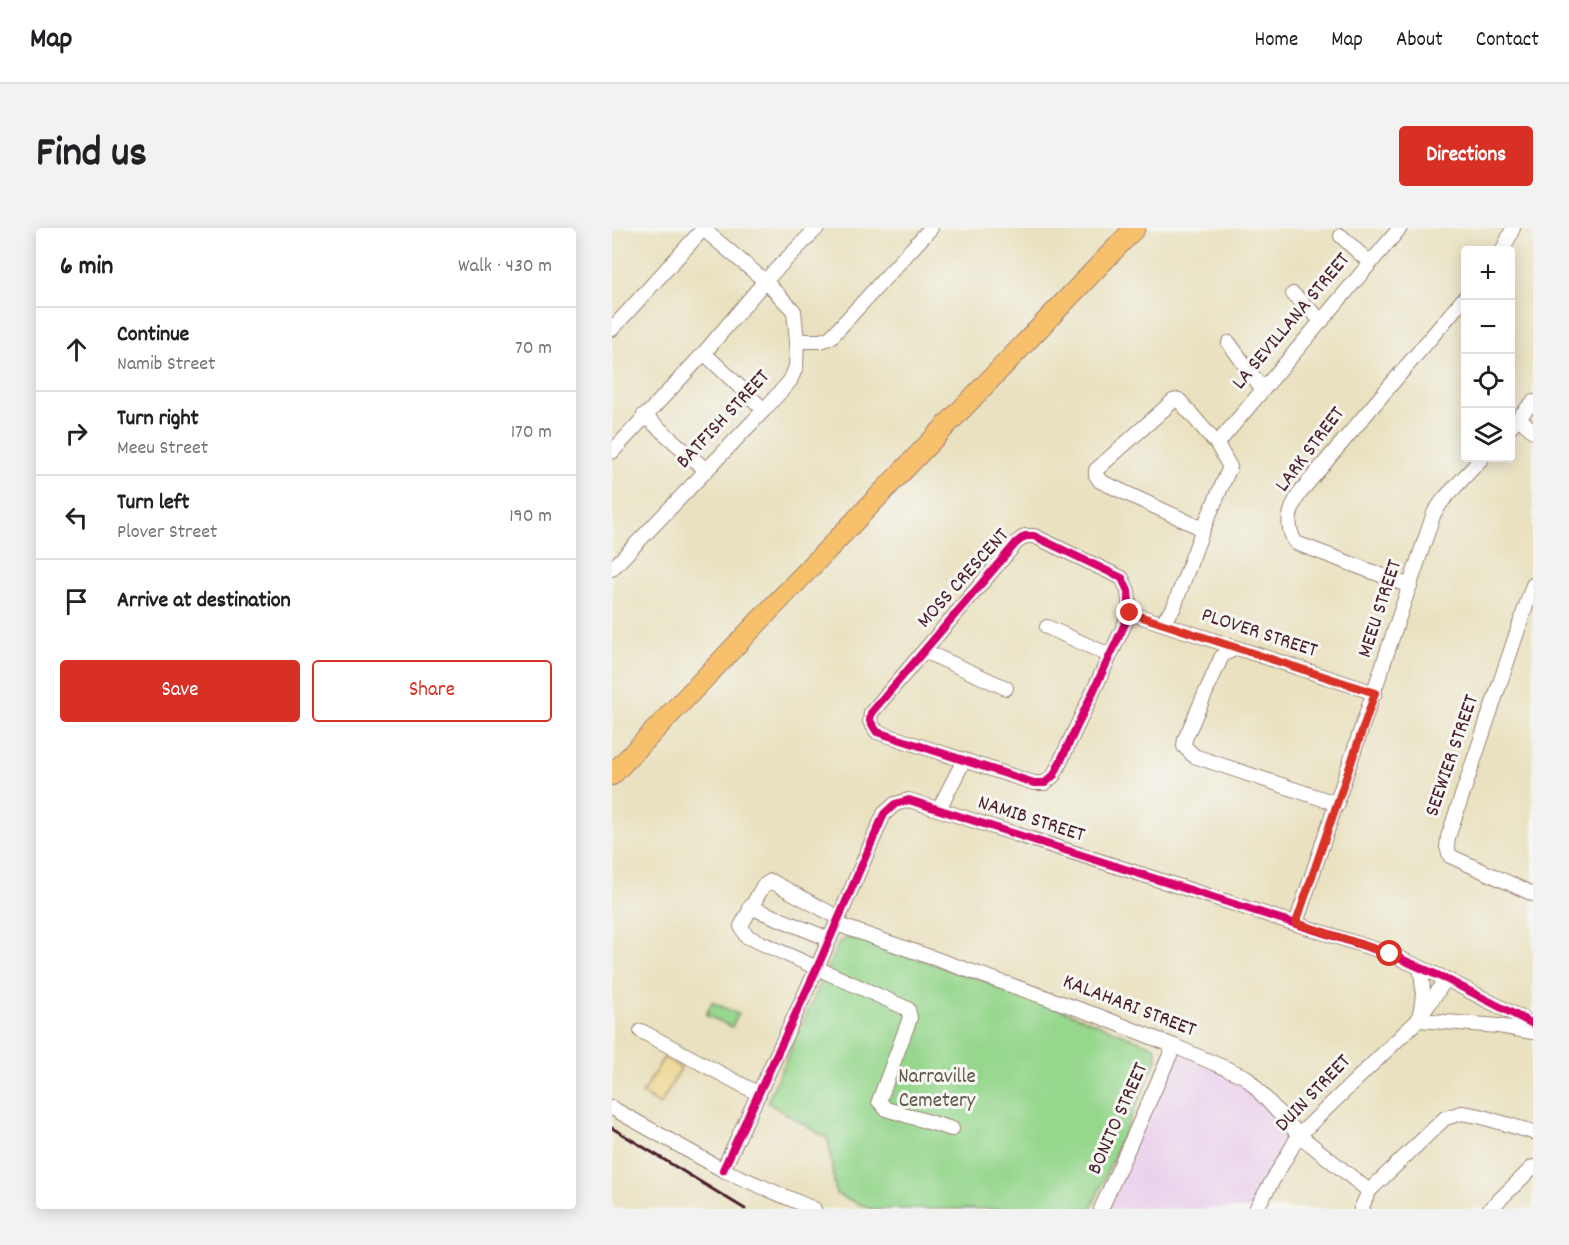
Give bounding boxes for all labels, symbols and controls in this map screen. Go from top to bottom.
text: Map [30,21,72,61]
text: Home [1254,26,1298,56]
text: Map [1331,26,1363,56]
text: About [1396,26,1443,56]
text: Contact [1476,26,1539,56]
text: Find us [36,126,147,186]
button: Directions [1399,126,1533,186]
street label: LA SEVILLANA STREET [1226,246,1359,397]
map controls [1461,246,1515,462]
button: + [1461,246,1515,300]
text: 6 min [60,249,113,286]
text: Walk · 430 m [458,253,552,281]
button: − [1461,300,1515,354]
text: Continue [117,320,189,351]
icon: ahead [60,333,93,366]
text: 70 m [515,335,552,363]
text: Namib Street [117,351,216,379]
button: locate [1461,354,1515,408]
street label: BATFISH STREET [670,363,778,476]
street label: LARK STREET [1269,401,1353,499]
text: Turn right [117,404,199,435]
button: layers [1461,408,1515,462]
icon: right [60,417,93,450]
text: 170 m [511,419,552,447]
text: Meeu Street [117,435,208,463]
text: Turn left [117,488,189,519]
icon: left [60,501,93,534]
text: 190 m [509,503,552,531]
text: Plover Street [117,519,217,547]
street label: MOSS CRESCENT [911,522,1018,636]
street label: MEEU STREET [1351,555,1411,662]
icon: arrive [60,585,93,618]
text: Arrive at destination [117,586,291,617]
route end [1116,599,1142,625]
street label: PLOVER STREET [1197,601,1321,667]
button: Save [60,660,300,722]
button: Share [312,660,552,722]
street label: SEEWIER STREET [1418,691,1488,821]
street label: NAMIB STREET [974,789,1089,852]
route start [1376,940,1402,966]
street label: KALAHARI STREET [1058,968,1200,1046]
street label: DUIN STREET [1269,1048,1359,1140]
street label: BONITO STREET [1081,1058,1157,1180]
park label: Narraville Cemetery [898,1063,976,1117]

